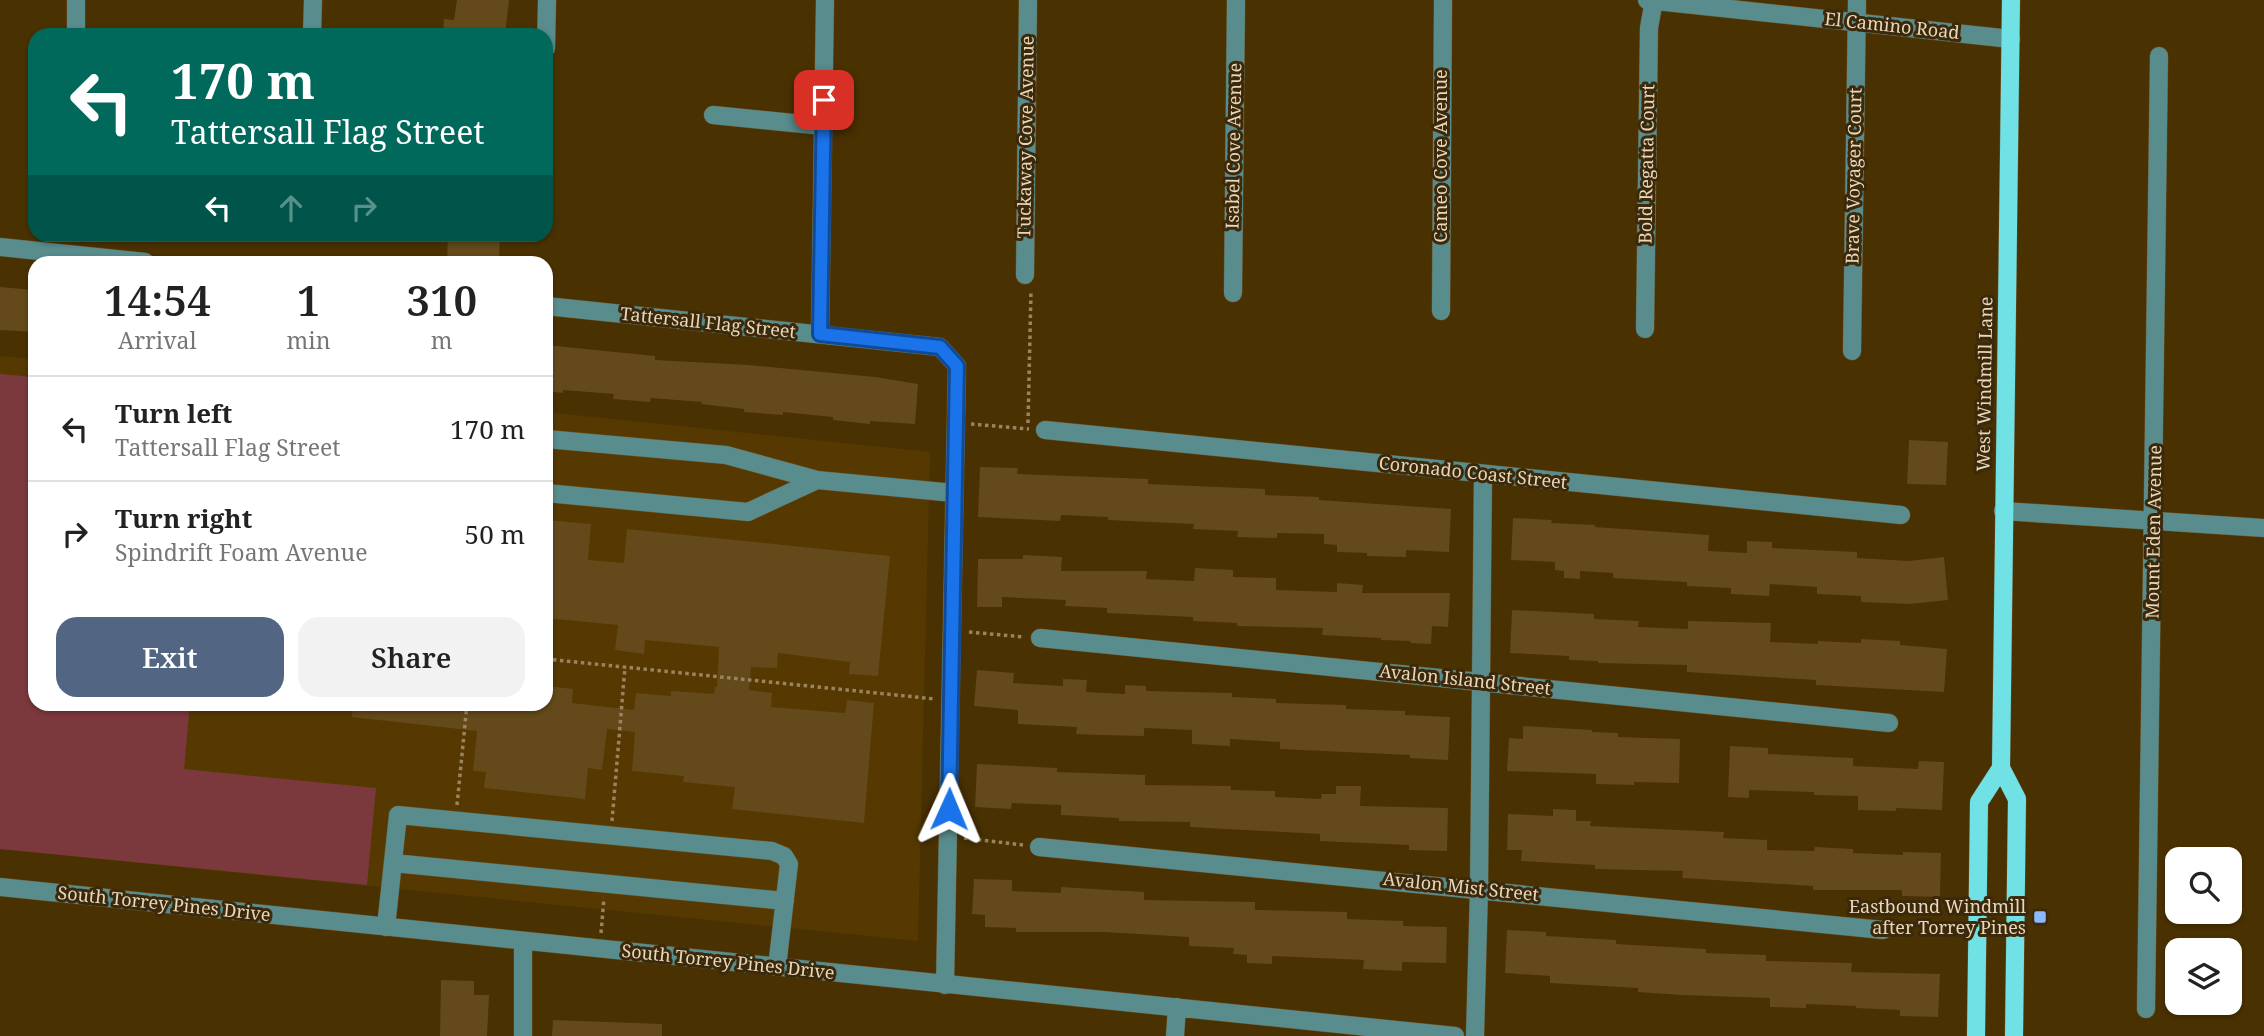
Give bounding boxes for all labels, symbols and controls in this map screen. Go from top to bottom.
street label: El Camino Road [1823,6,1961,44]
street label: Tuckaway Cove Avenue [1011,35,1039,238]
text: 170 m [171,47,315,113]
icon: left [56,56,147,147]
street label: Isabel Cove Avenue [1220,63,1246,229]
street label: Cameo Cove Avenue [1428,69,1452,243]
pin [794,70,854,130]
icon: arrive [805,81,843,119]
street label: Bold Regatta Court [1633,84,1659,244]
street label: Brave Voyager Court [1839,88,1867,264]
text: Tattersall Flag Street [171,110,485,153]
icon: left [199,189,237,227]
icon: ahead [272,189,310,227]
icon: right [345,189,383,227]
text: 14:54 [104,271,211,328]
text: 1 [297,271,320,328]
text: 310 [406,271,477,328]
street label: West Windmill Lane [1970,296,1998,472]
street label: Tattersall Flag Street [619,301,797,343]
text: Arrival [118,324,197,356]
text: min [287,324,331,356]
text: m [431,324,453,356]
text: Turn left [115,395,232,431]
icon: left [56,410,94,448]
text: 170 m [450,411,525,447]
text: Tattersall Flag Street [115,431,340,463]
street label: Mount Eden Avenue [2139,445,2167,619]
street label: Coronado Coast Street [1378,450,1568,494]
text: Turn right [115,500,252,536]
icon: right [56,515,94,553]
text: 50 m [465,516,525,552]
text: Spindrift Foam Avenue [115,536,368,568]
button: Exit [56,617,284,697]
button: Share [298,617,525,697]
street label: Avalon Island Street [1378,658,1552,700]
position arrow [912,772,986,846]
map controls [2165,847,2242,1015]
button: search [2165,847,2242,924]
street label: Avalon Mist Street [1382,866,1540,906]
street label: South Torrey Pines Drive [56,880,272,926]
place label: Eastbound Windmill after Torrey Pines [1849,894,2026,939]
marker: Eastbound Windmill after Torrey Pines [2032,909,2048,925]
street label: South Torrey Pines Drive [620,938,836,984]
button: layers [2165,938,2242,1015]

